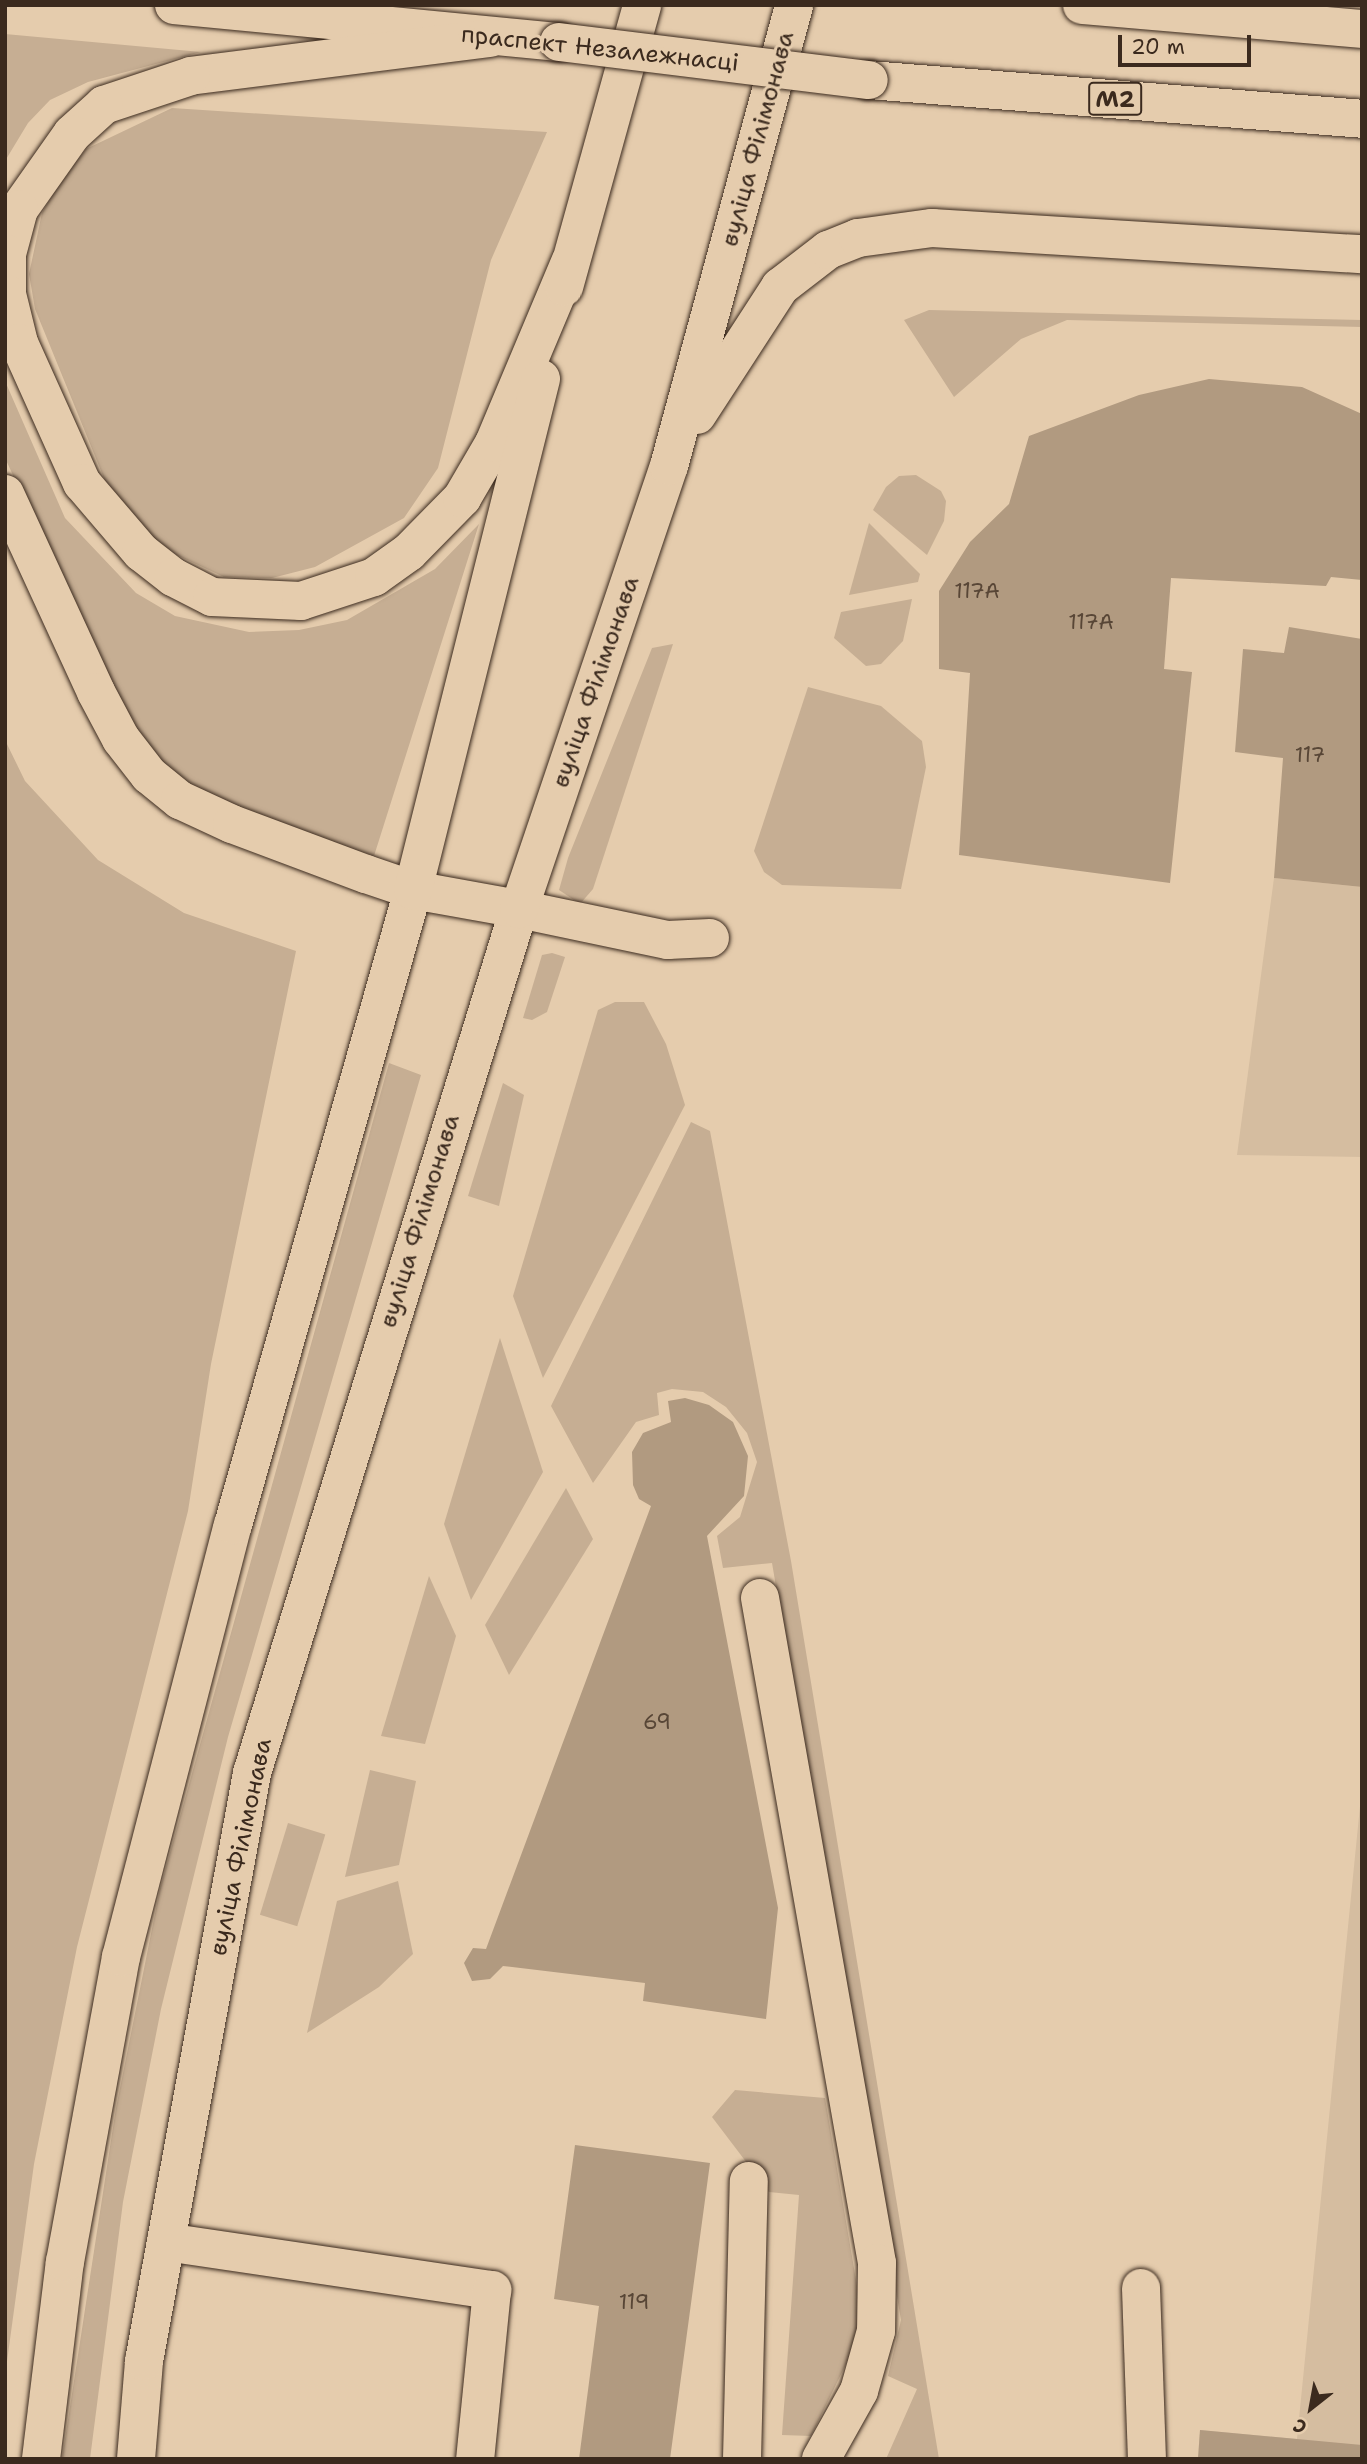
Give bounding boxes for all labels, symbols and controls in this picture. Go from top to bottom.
street label: праспект Незалежнасці [460,20,740,78]
scale bar [1122,21,1255,65]
street label: вуліца Філімонава [715,28,801,250]
text: 20 m [1131,33,1185,61]
road number: М2 [1087,80,1143,118]
street label: вуліца Філімонава [546,573,646,791]
house number: 117А [954,578,1000,604]
house number: 117А [1068,609,1114,635]
house number: 117 [1295,742,1325,768]
street label: вуліца Філімонава [374,1111,466,1331]
house number: 69 [643,1709,671,1735]
street label: вуліца Філімонава [204,1736,278,1958]
house number: 119 [619,2289,649,2315]
north arrow [1276,2373,1346,2443]
text: С [1288,2413,1311,2440]

